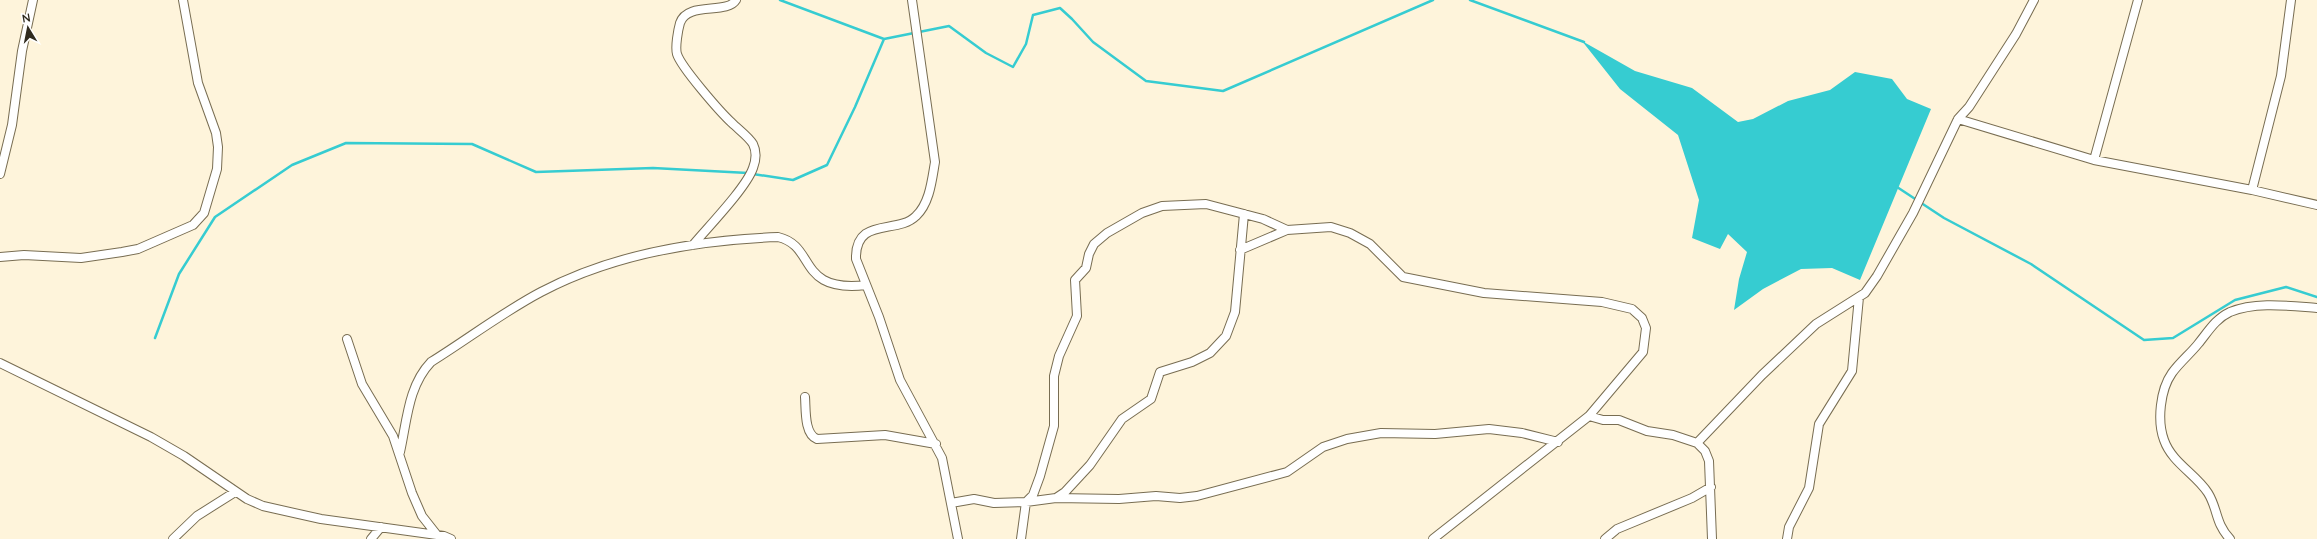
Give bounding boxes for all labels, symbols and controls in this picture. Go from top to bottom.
north arrow [8,8,48,48]
text: N [21,11,31,25]

